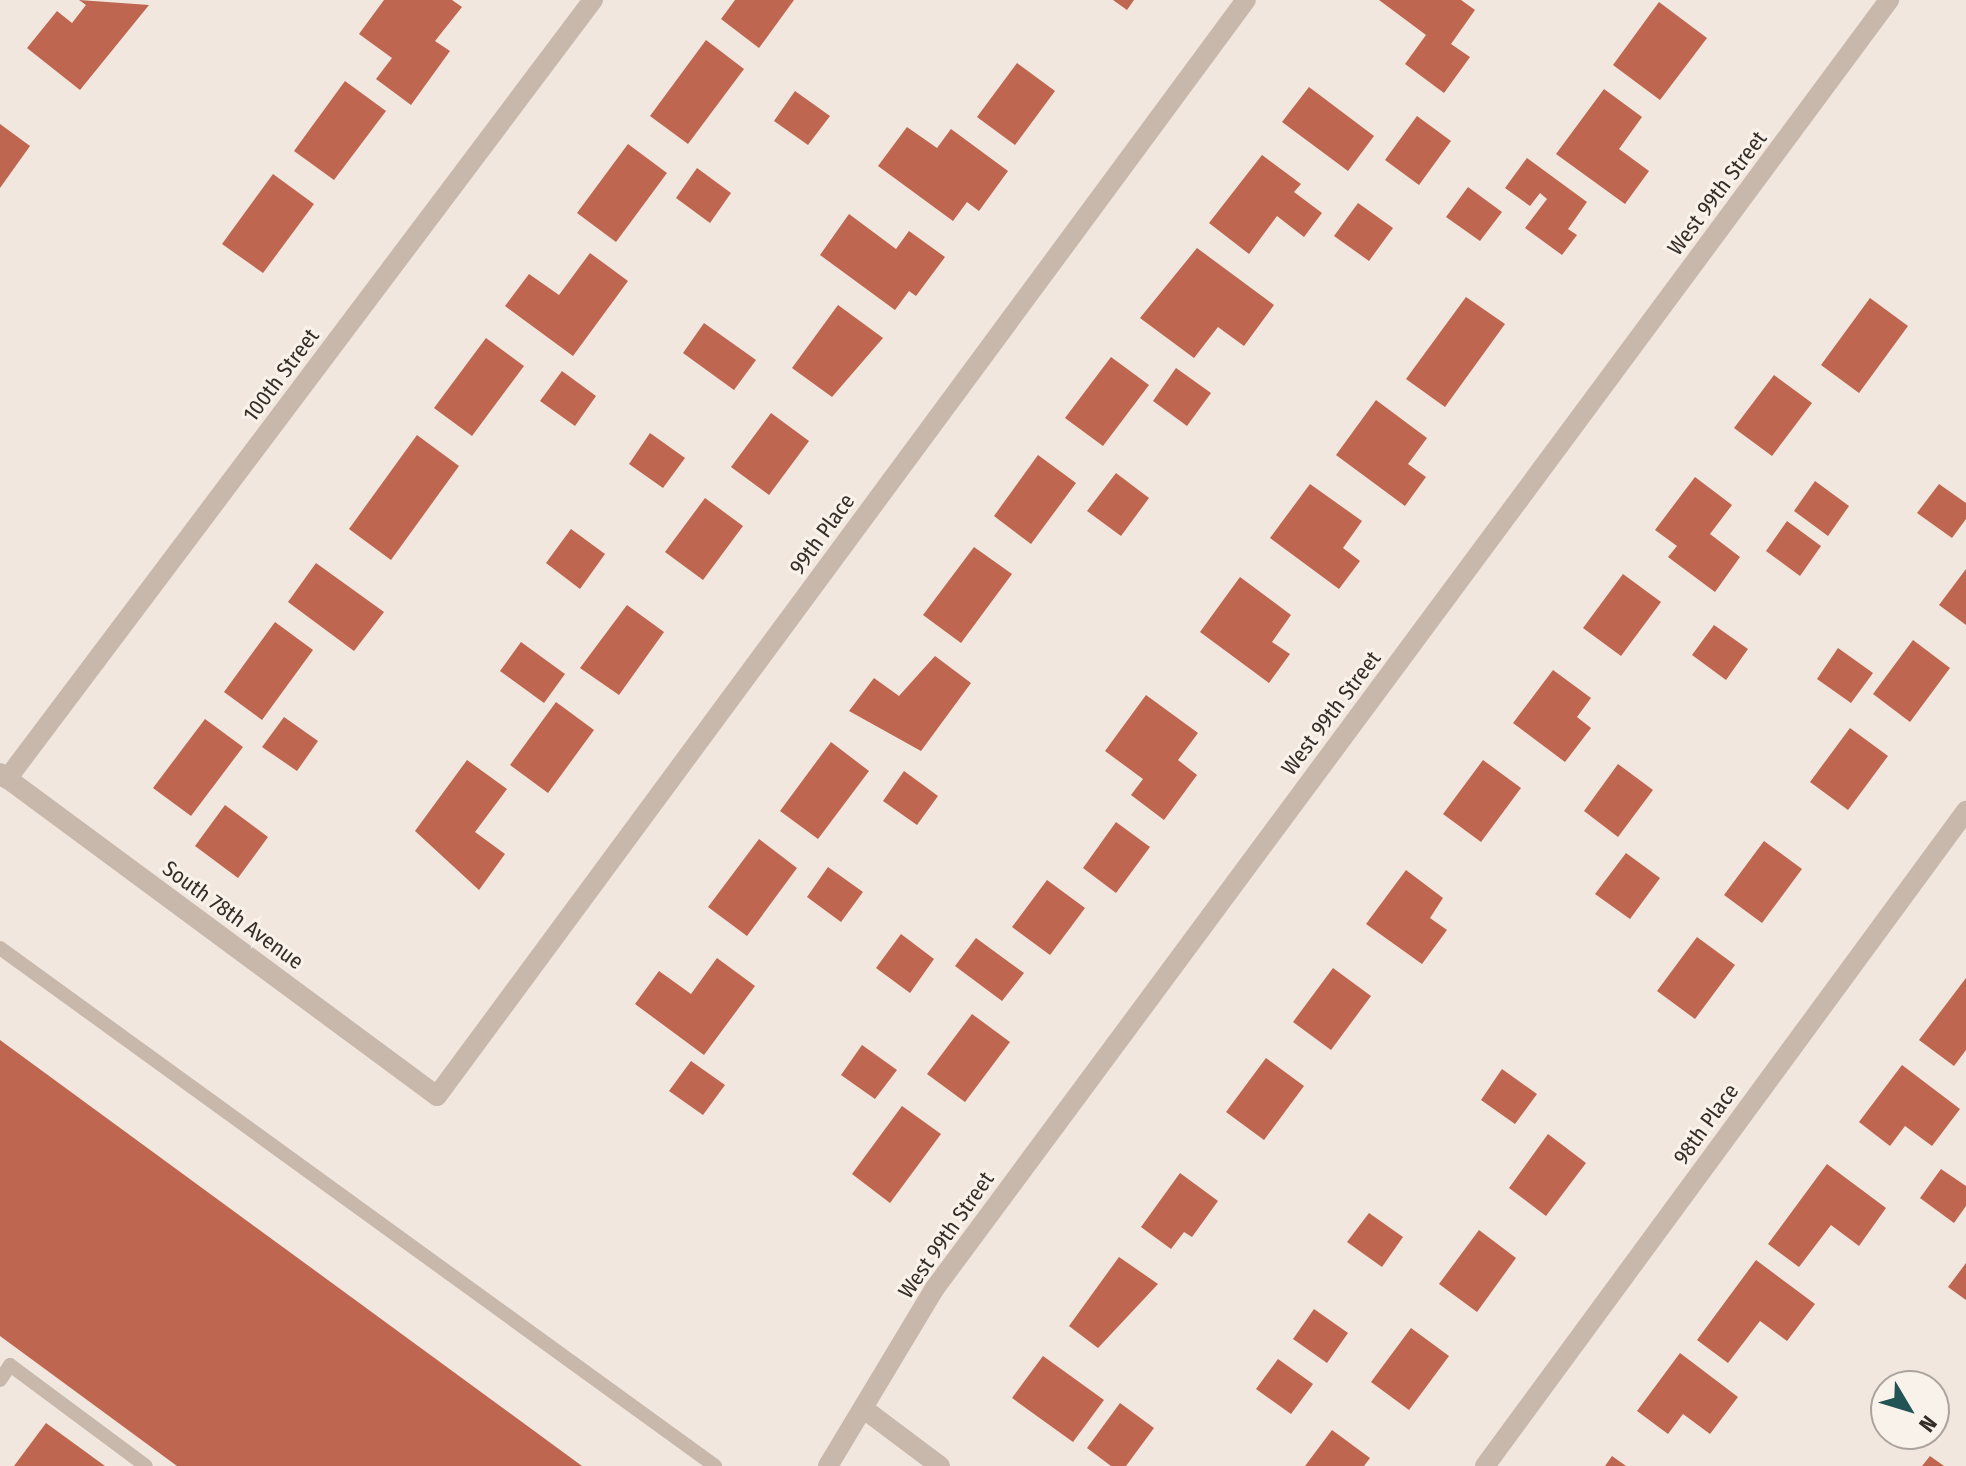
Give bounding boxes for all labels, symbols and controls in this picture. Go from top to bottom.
street label: West 99th Street [1662,126,1772,260]
street label: 100th Street [237,323,325,427]
street label: 99th Place [784,489,860,579]
street label: West 99th Street [1276,646,1386,780]
street label: South 78th Avenue [157,855,309,975]
street label: 98th Place [1668,1079,1744,1169]
street label: West 99th Street [893,1167,999,1303]
north arrow [1870,1370,1950,1450]
text: N [1913,1410,1942,1437]

